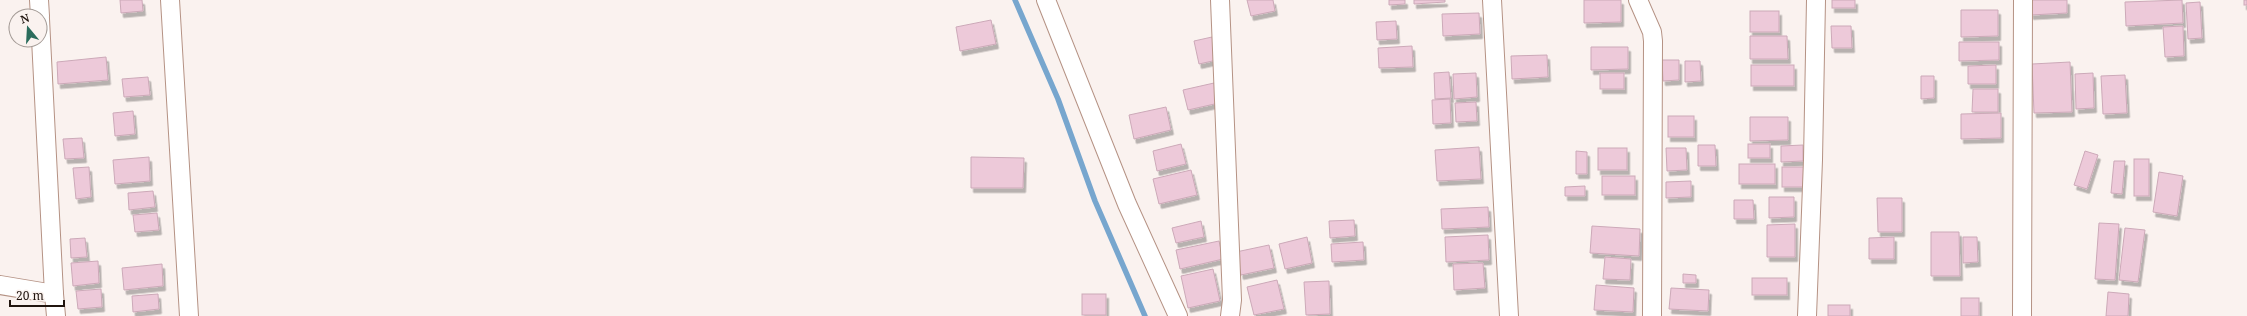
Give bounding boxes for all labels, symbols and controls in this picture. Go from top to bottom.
north arrow [8,8,48,48]
text: N [18,9,32,26]
scale bar [10,282,64,308]
text: 20 m [16,287,44,304]

